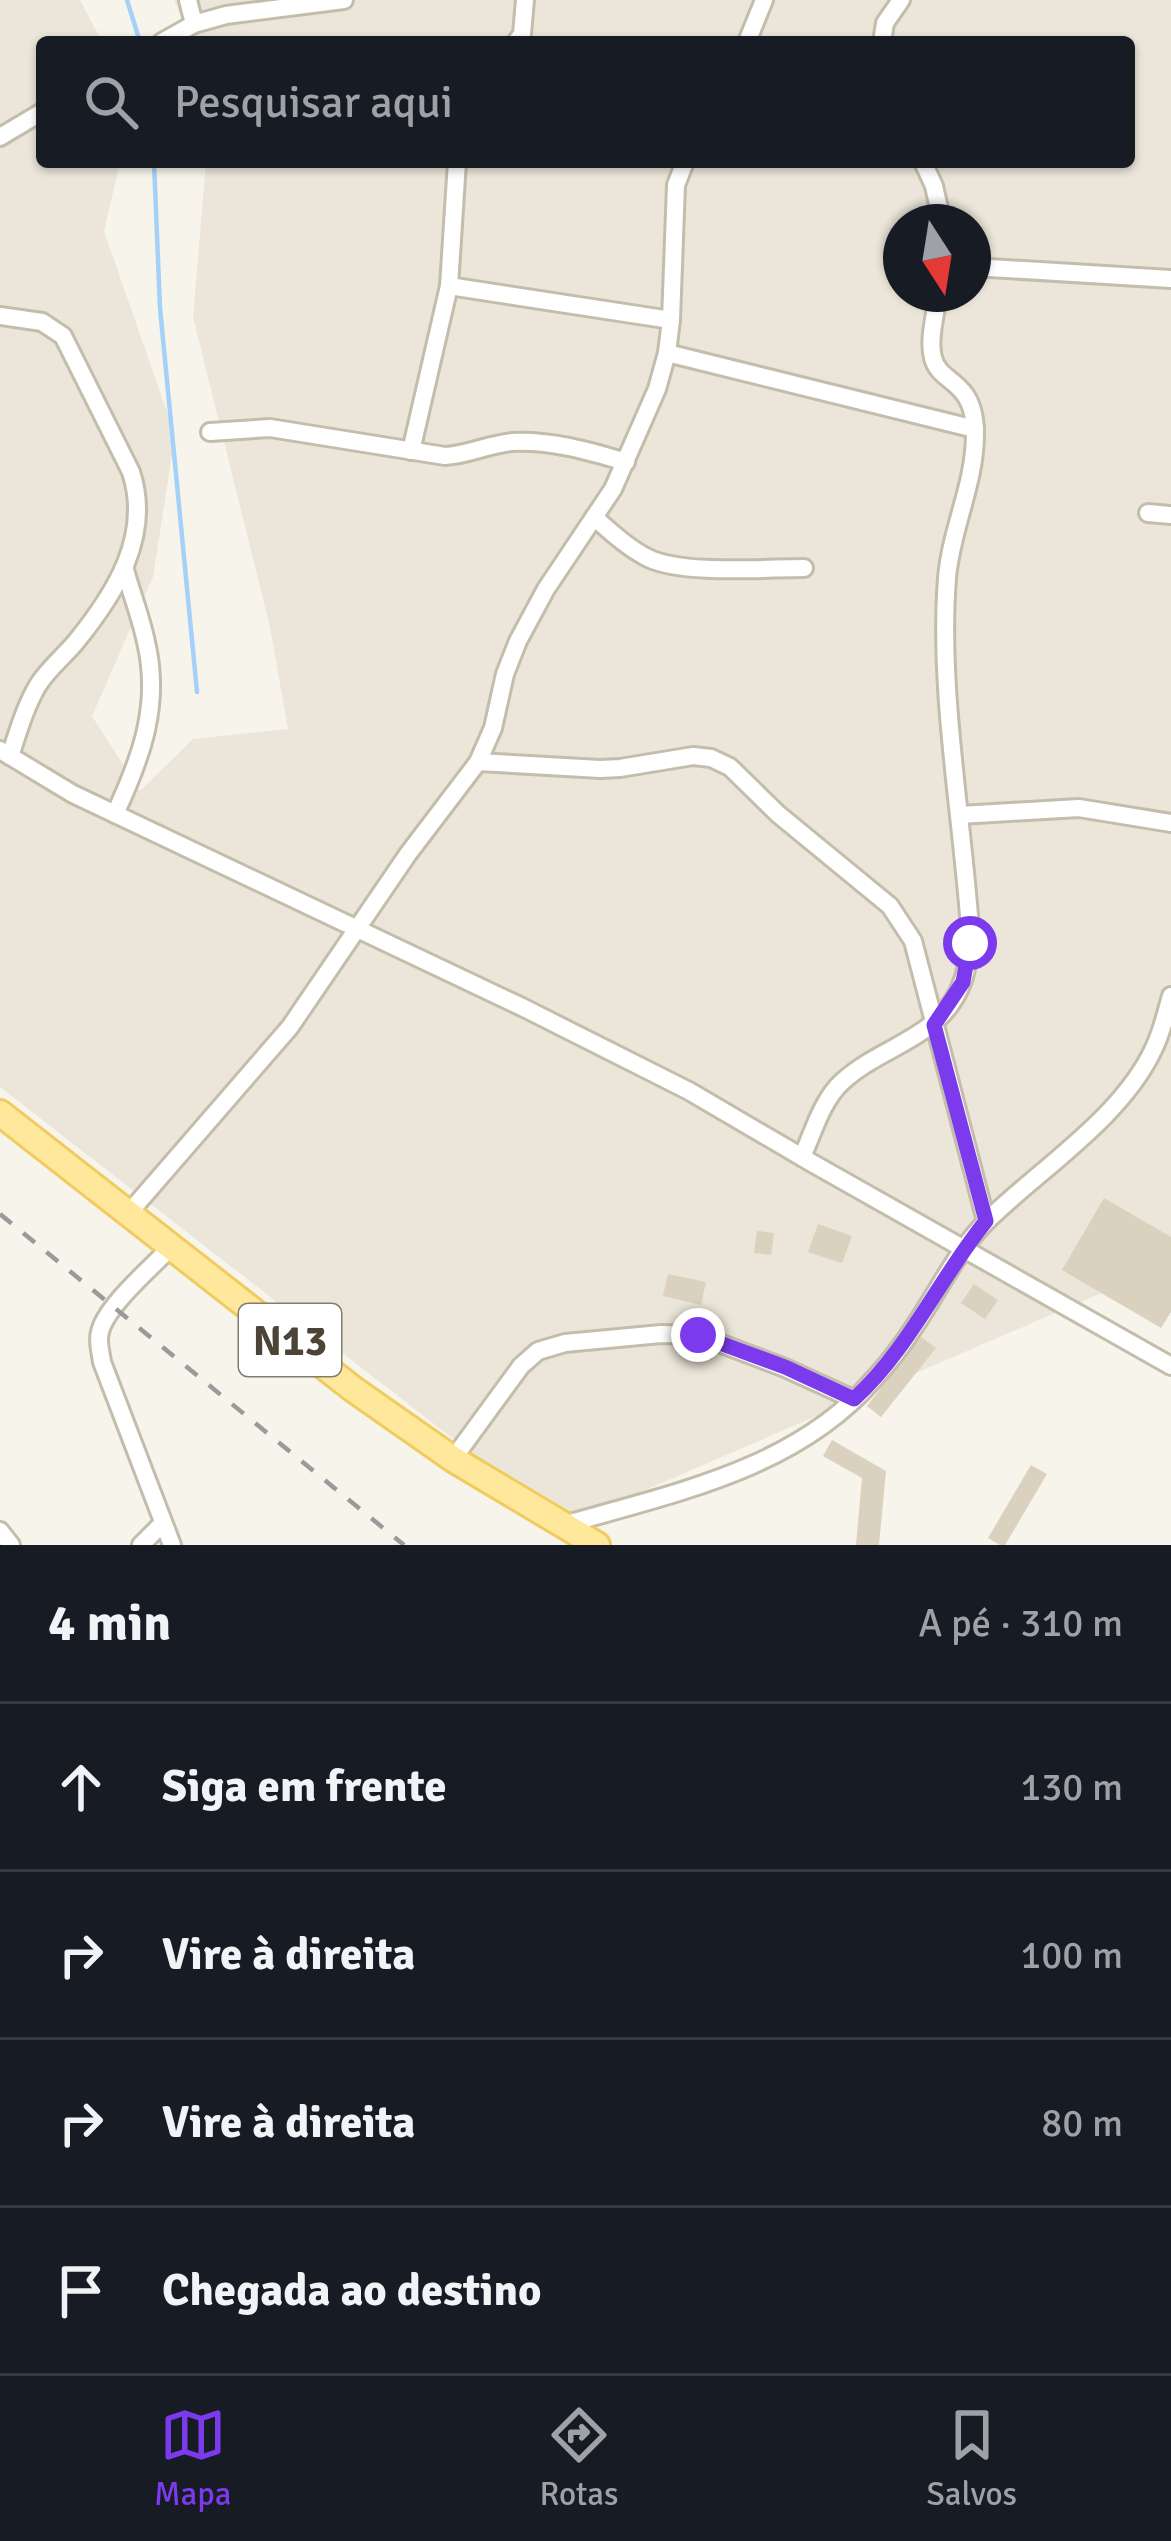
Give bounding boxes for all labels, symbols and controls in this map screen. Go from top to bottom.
search box [36,36,1135,168]
icon: search [78,69,144,135]
text: Pesquisar aqui [174,75,453,130]
north arrow [883,204,991,312]
route start [943,916,997,970]
road number: N13 [239,1304,341,1376]
route end [671,1308,725,1362]
text: 4 min [48,1592,171,1655]
text: A pé · 310 m [919,1599,1123,1647]
icon: ahead [48,1754,114,1820]
text: Siga em frente [162,1759,447,1814]
text: 130 m [1020,1763,1123,1811]
icon: right [48,1922,114,1988]
text: Vire à direita [162,1927,415,1982]
text: 100 m [1020,1931,1123,1979]
icon: right [48,2090,114,2156]
text: Vire à direita [162,2095,415,2150]
text: 80 m [1041,2099,1123,2147]
icon: arrive [48,2258,114,2324]
text: Chegada ao destino [162,2263,542,2318]
tab: Mapa [154,2402,232,2515]
tab: Rotas [540,2402,618,2515]
tab: Salvos [926,2402,1017,2515]

